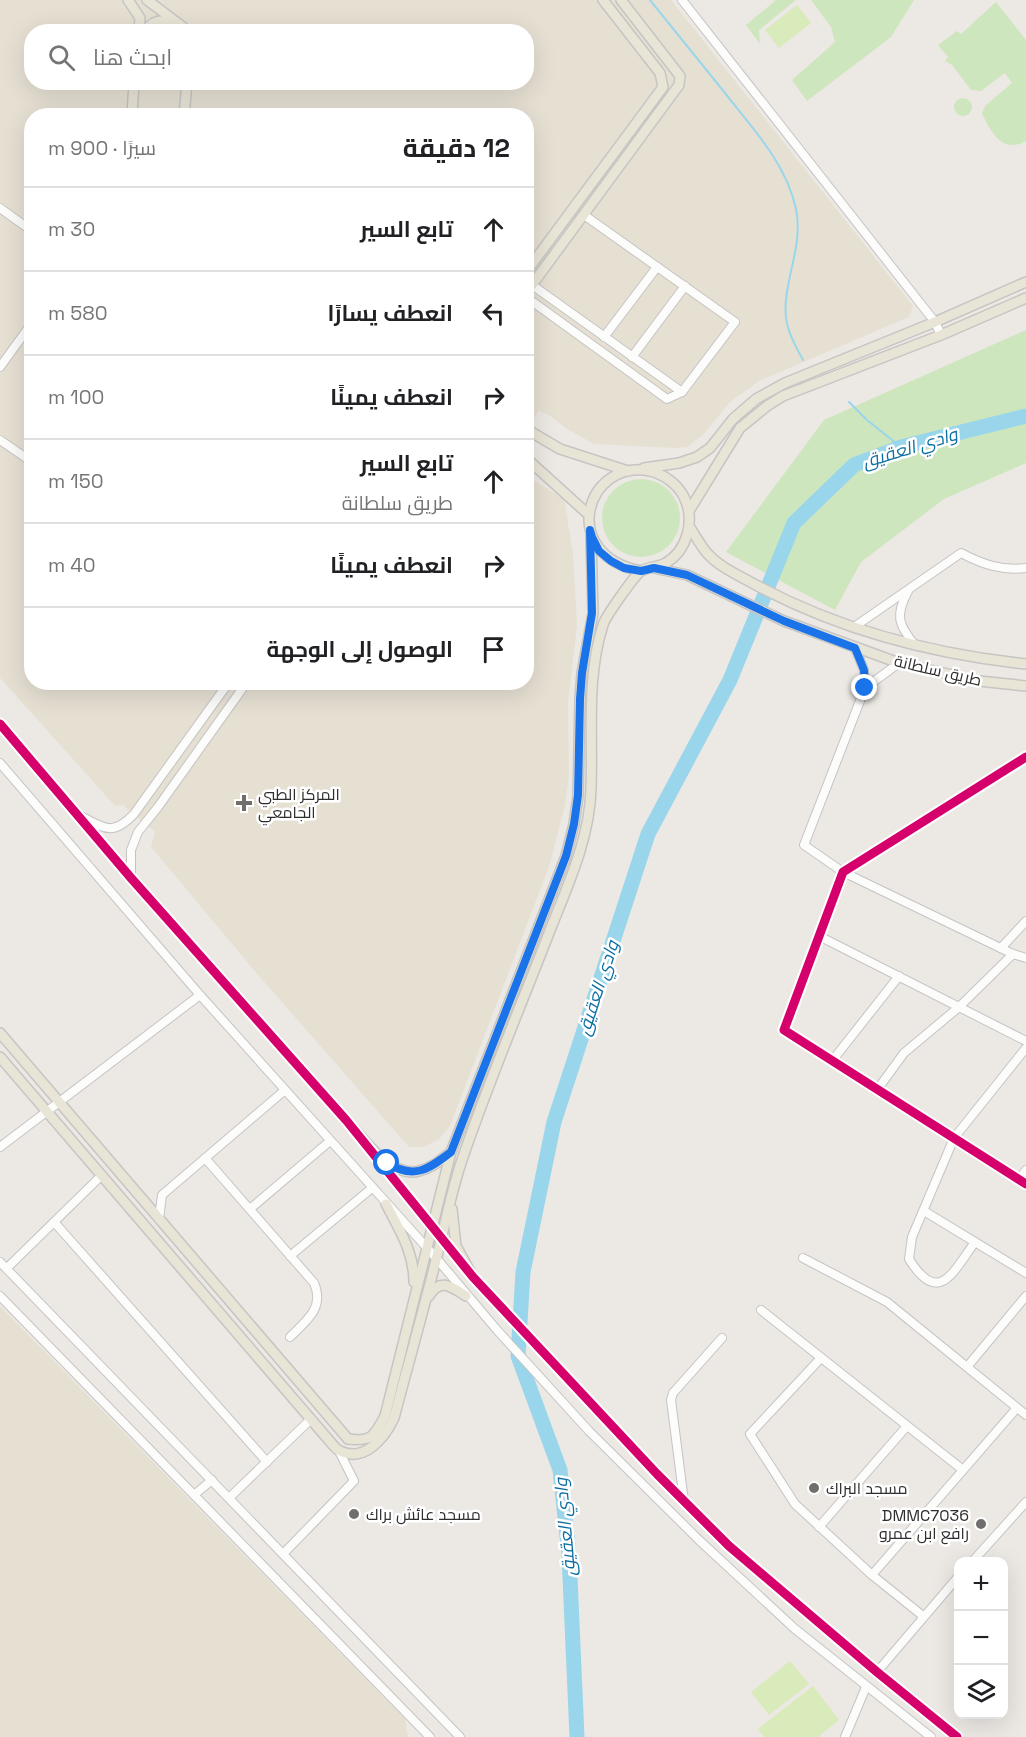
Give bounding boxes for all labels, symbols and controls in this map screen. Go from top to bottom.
search box [24,24,534,90]
icon: search [45,41,78,74]
text: ابحث هنا [93,43,172,71]
text: 12 دقيقة [403,131,510,165]
text: سيرًا · 900 m [48,135,156,161]
icon: ahead [477,213,510,246]
text: تابع السير [360,215,453,243]
text: 30 m [48,216,95,242]
icon: left [477,297,510,330]
text: انعطف يسارًا [327,299,453,327]
text: 580 m [48,300,108,326]
icon: right [477,381,510,414]
text: انعطف يمينًا [330,383,453,411]
text: 100 m [48,384,104,410]
water label: وادي العقيق [860,422,962,476]
text: تابع السير [360,449,453,477]
icon: ahead [477,465,510,498]
text: 150 m [48,468,104,494]
text: طريق سلطانة [342,490,453,516]
icon: right [477,549,510,582]
text: انعطف يمينًا [330,551,453,579]
text: 40 m [48,552,96,578]
icon: arrive [477,633,510,666]
text: الوصول إلى الوجهة [267,635,453,663]
street label: طريق سلطانة [892,650,984,691]
route end [851,674,877,700]
place label: المركز الطبي الجامعي [258,784,340,826]
marker: المركز الطبي الجامعي [235,794,253,812]
water label: وادي العقيق [571,936,627,1039]
route start [373,1149,399,1175]
water label: وادي العقيق [549,1476,583,1577]
place label: مسجد البراك [826,1478,907,1499]
marker: مسجد البراك [807,1481,821,1495]
place label: مسجد عائش براك [366,1504,481,1525]
place label: DMMC7036 رافع ابن عمرو [879,1505,969,1545]
marker: مسجد عائش براك [347,1507,361,1521]
marker: DMMC7036 رافع ابن عمرو [974,1517,988,1531]
map controls [954,1557,1008,1719]
button: + [954,1557,1008,1611]
button: − [954,1611,1008,1665]
button: layers [954,1665,1008,1719]

